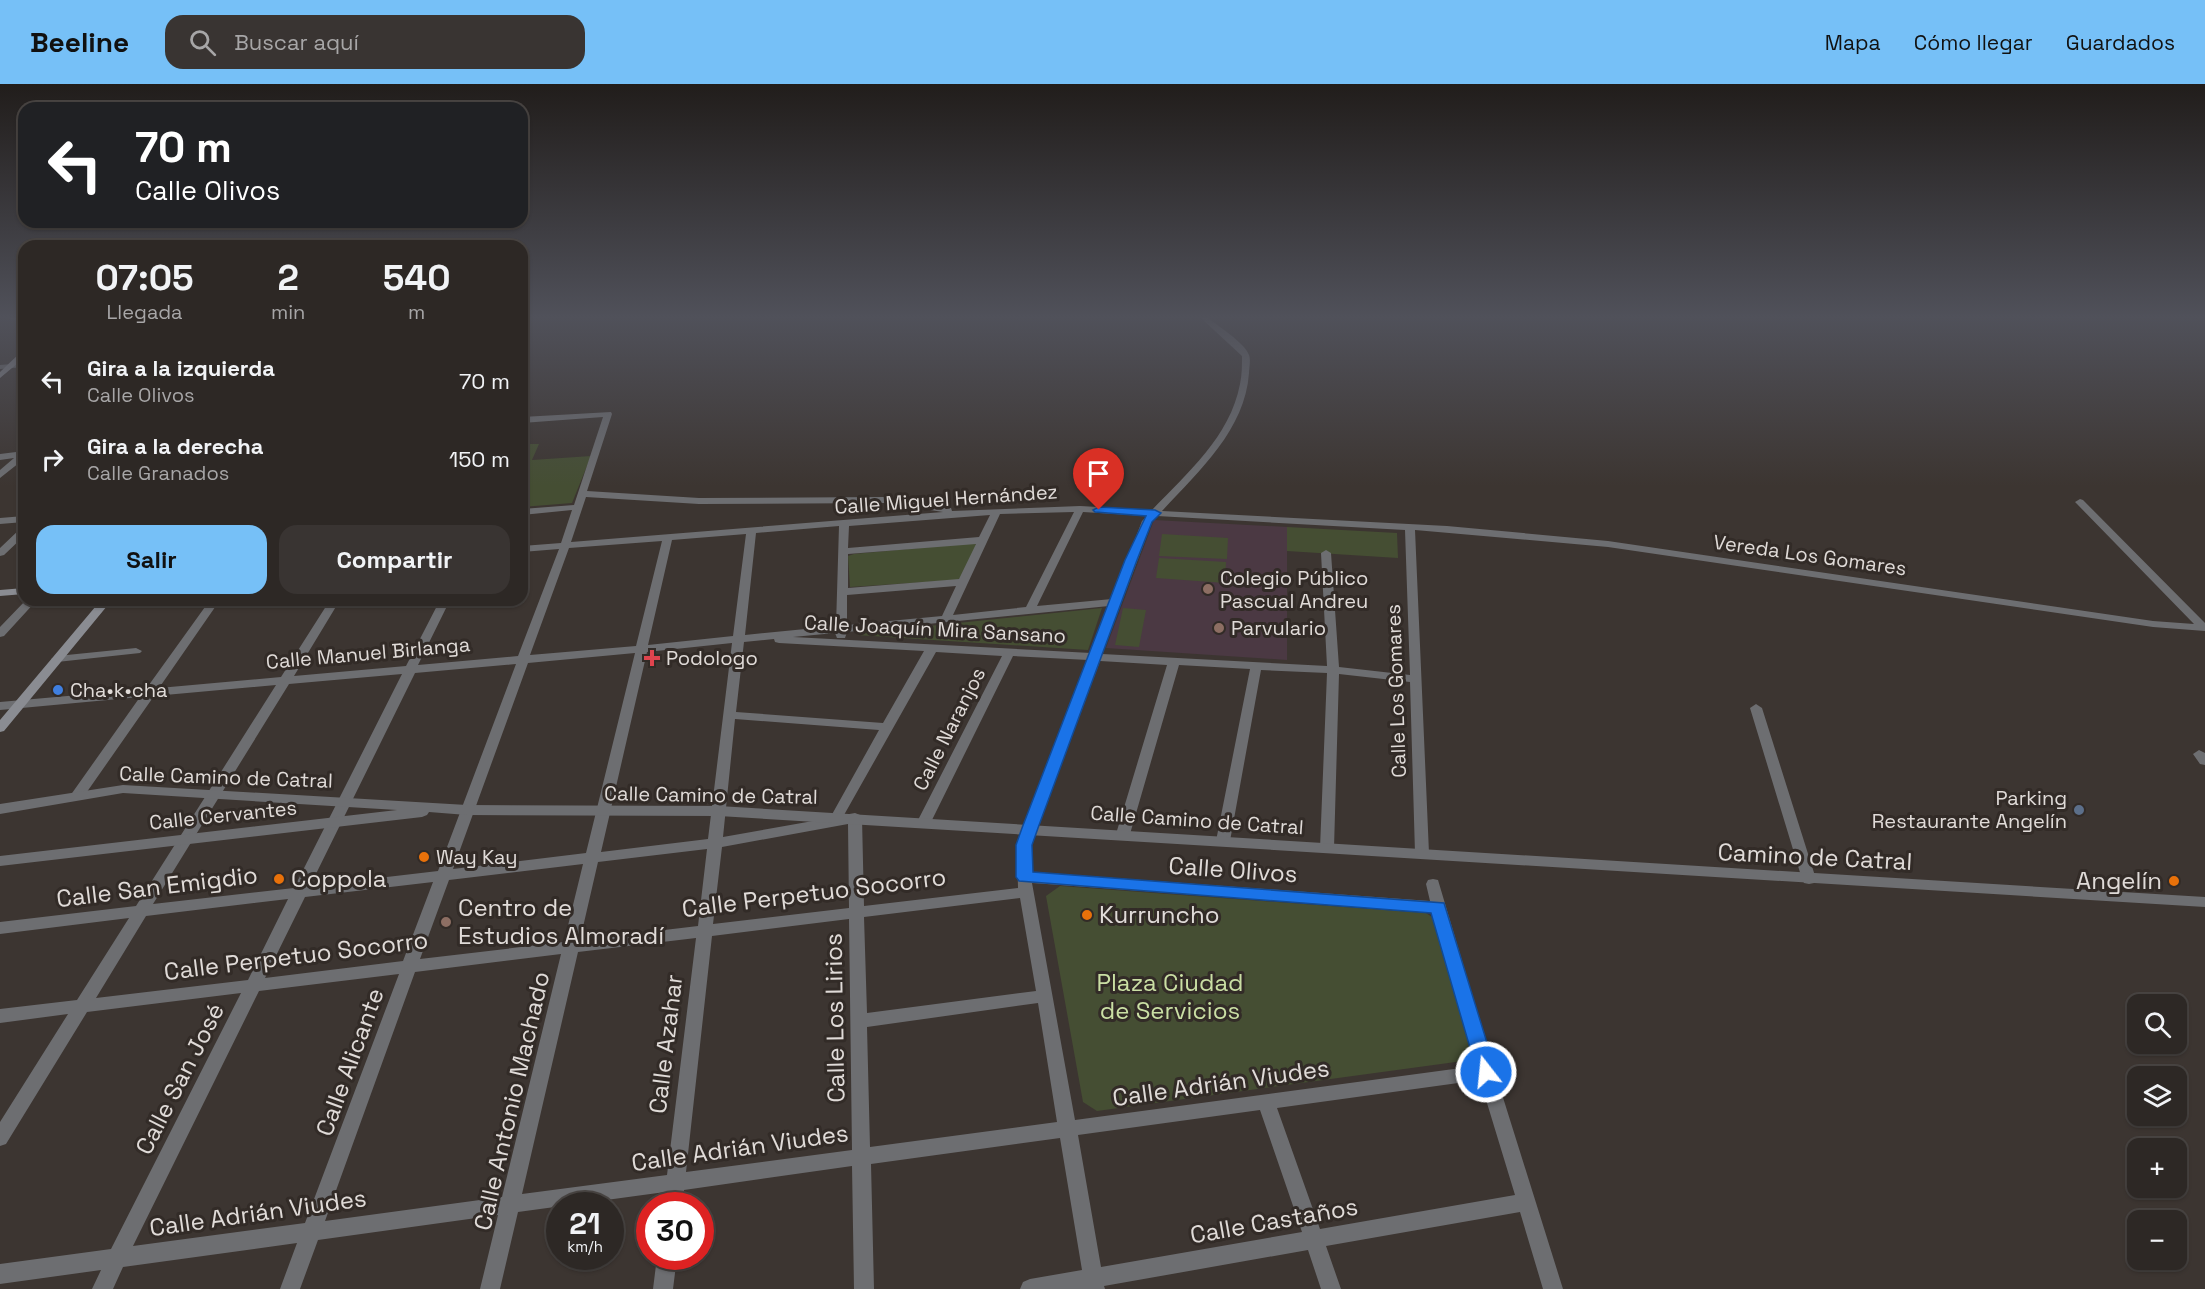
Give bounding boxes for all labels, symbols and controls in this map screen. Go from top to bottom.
search box [165,15,585,69]
text: Beeline [30,24,129,60]
icon: search [186,26,219,59]
text: Buscar aquí [234,28,359,56]
text: Mapa [1825,29,1881,56]
text: Cómo llegar [1914,29,2033,56]
text: Guardados [2066,29,2175,56]
text: 70 m [135,121,232,174]
icon: left [36,126,114,204]
text: Calle Olivos [135,173,280,208]
text: 07:05 [95,255,194,301]
text: 2 [277,255,299,301]
text: 540 [383,255,451,301]
text: Llegada [106,299,183,325]
text: min [271,299,305,325]
text: m [408,299,425,325]
text: Gira a la izquierda [87,354,275,382]
icon: left [36,365,69,398]
text: 70 m [459,367,510,395]
text: Calle Olivos [87,382,195,408]
text: Gira a la derecha [87,432,264,460]
icon: right [36,443,69,476]
text: 150 m [449,445,510,473]
pin [1073,448,1124,510]
icon: arrive [1082,457,1115,490]
text: Calle Granados [87,460,229,486]
street label: Calle Miguel Hernández [834,478,1058,520]
button: Salir [36,525,267,594]
button: Compartir [279,525,510,594]
street label: Vereda Los Gomares [1712,529,1908,581]
place label: Colegio Público Pascual Andreu [1220,565,1368,614]
marker: Colegio Público Pascual Andreu [1201,582,1215,596]
street label: Calle Los Gomares [1380,604,1412,778]
street label: Calle Joaquín Mira Sansano [803,609,1067,649]
place label: Parvulario [1231,615,1326,641]
marker: Parvulario [1212,621,1226,635]
street label: Calle Manuel Birlanga [265,631,471,675]
place label: Podologo [666,645,758,671]
marker: Podologo [643,649,661,667]
street label: Calle Naranjos [907,663,991,795]
place label: Cha•k•cha [70,677,167,703]
marker: Cha•k•cha [51,683,65,697]
street label: Calle Camino de Catral [119,760,333,794]
street label: Calle Camino de Catral [604,780,818,810]
place label: Parking Restaurante Angelín [1872,785,2067,834]
street label: Calle Cervantes [148,794,298,836]
street label: Calle Camino de Catral [1090,800,1304,840]
marker: Parking Restaurante Angelín [2072,803,2086,817]
street label: Camino de Catral [1717,836,1913,877]
place label: Way Kay [436,844,518,870]
marker: Way Kay [417,850,431,864]
street label: Calle Olivos [1168,850,1299,889]
street label: Calle San Emigdio [55,859,259,914]
street label: Calle Perpetuo Socorro [680,861,948,924]
place label: Coppola [291,863,387,894]
place label: Angelín [2076,865,2162,896]
marker: Coppola [272,872,286,886]
marker: Angelín [2167,874,2181,888]
place label: Centro de Estudios Almoradí [458,892,664,951]
place label: Kurruncho [1099,899,1219,930]
marker: Kurruncho [1080,908,1094,922]
marker: Centro de Estudios Almoradí [439,915,453,929]
street label: Calle Perpetuo Socorro [162,924,430,987]
street label: Calle Los Lirios [818,933,851,1103]
park label: Plaza Ciudad de Servicios [1097,967,1243,1026]
street label: Calle Antonio Machado [467,968,556,1233]
street label: Calle Azahar [642,973,689,1115]
street label: Calle Alicante [308,984,391,1140]
map controls [2127,994,2187,1270]
button: search [2127,994,2187,1054]
street label: Calle San José [128,998,231,1160]
position arrow [1454,1040,1518,1104]
street label: Calle Adrián Viudes [1111,1052,1331,1113]
button: layers [2127,1066,2187,1126]
street label: Calle Adrián Viudes [630,1117,850,1178]
button: + [2127,1138,2187,1198]
street label: Calle Adrián Viudes [148,1182,368,1243]
street label: Calle Castaños [1188,1191,1360,1251]
speed limit sign: 30 [636,1192,714,1270]
text: 21 [569,1204,601,1243]
button: − [2127,1210,2187,1270]
text: km/h [567,1237,603,1256]

